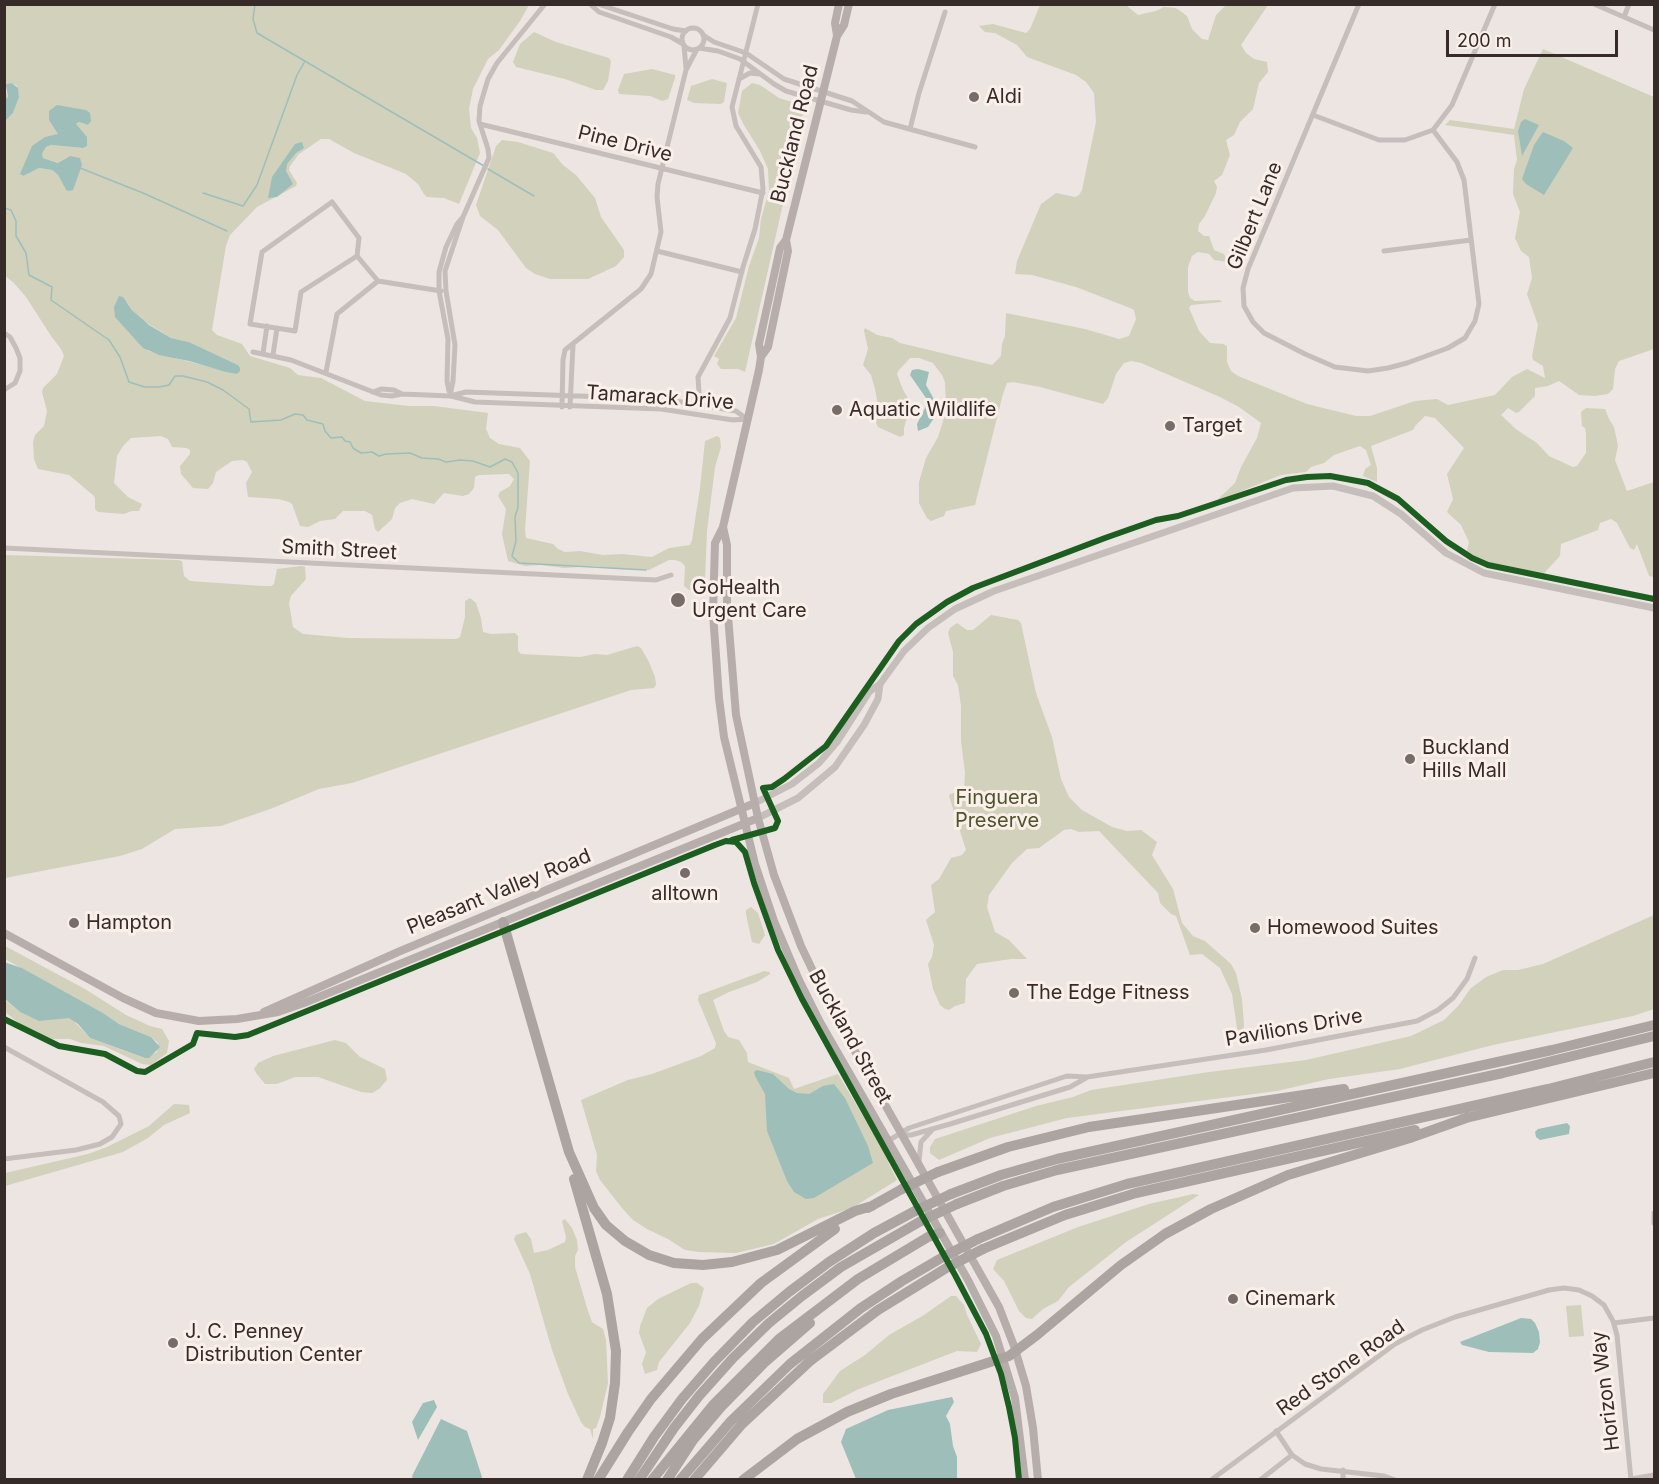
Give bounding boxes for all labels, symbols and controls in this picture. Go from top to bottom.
scale bar [1449,18,1622,56]
text: 200 m [1457,30,1512,51]
street label: Buckland Road [766,63,824,205]
place label: Aldi [986,85,1022,109]
marker: Aldi [967,90,981,104]
street label: Pine Drive [575,121,675,167]
street label: Gilbert Lane [1222,158,1288,274]
street label: Tamarack Drive [585,381,735,415]
place label: Aquatic Wildlife [849,398,996,422]
marker: Aquatic Wildlife [830,403,844,417]
place label: Target [1182,414,1242,438]
marker: Target [1163,419,1177,433]
street label: Smith Street [281,535,397,565]
place label: GoHealth Urgent Care [692,576,807,623]
marker: GoHealth Urgent Care [669,591,687,609]
place label: Buckland Hills Mall [1422,736,1509,783]
marker: Buckland Hills Mall [1403,752,1417,766]
park label: Finguera Preserve [955,786,1039,833]
street label: Pleasant Valley Road [403,844,595,940]
marker: alltown [678,866,692,880]
place label: alltown [651,882,719,906]
place label: Hampton [86,911,172,935]
marker: Hampton [67,916,81,930]
place label: Homewood Suites [1267,916,1439,940]
marker: Homewood Suites [1248,921,1262,935]
street label: Buckland Street [803,966,897,1108]
place label: The Edge Fitness [1026,981,1190,1005]
marker: The Edge Fitness [1007,986,1021,1000]
street label: Pavilions Drive [1223,1004,1365,1052]
place label: Cinemark [1245,1287,1335,1311]
marker: Cinemark [1226,1292,1240,1306]
street label: Red Stone Road [1272,1315,1410,1421]
place label: J. C. Penney Distribution Center [185,1320,363,1367]
street label: Horizon Way [1587,1330,1625,1452]
marker: J. C. Penney Distribution Center [166,1336,180,1350]

